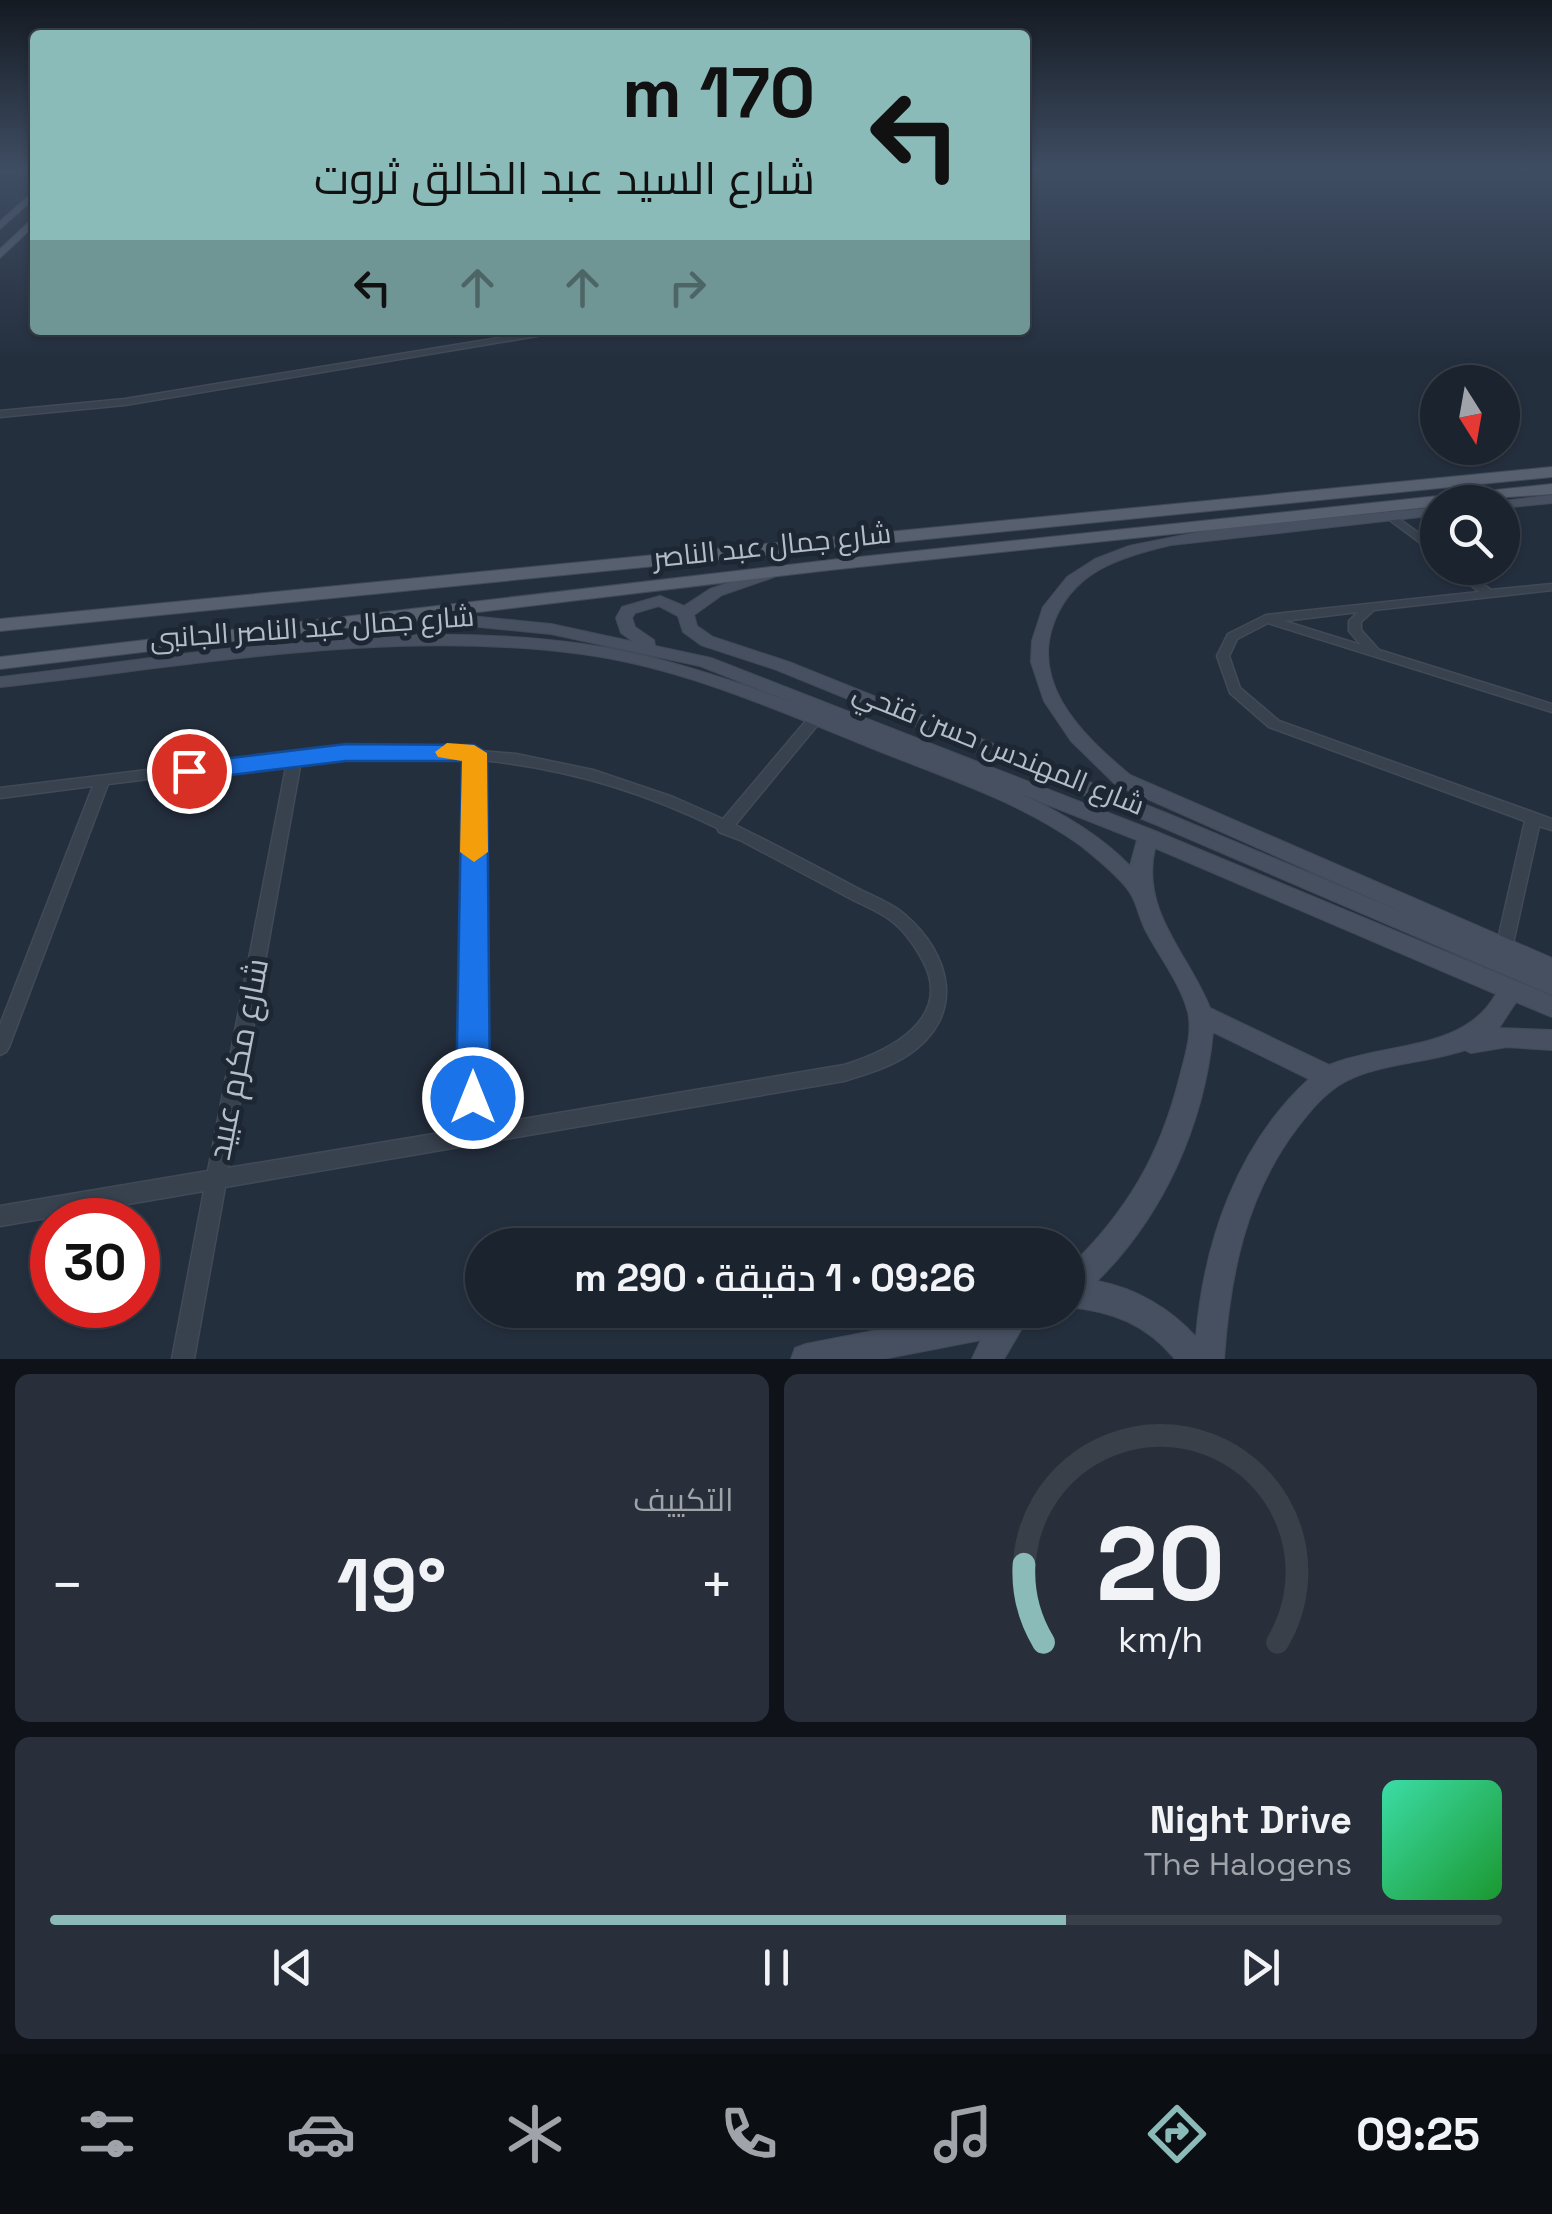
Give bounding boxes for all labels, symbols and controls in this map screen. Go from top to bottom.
text: 170 m [622,48,815,137]
icon: left [850,70,980,200]
text: شارع السيد عبد الخالق ثروت [314,150,815,207]
icon: left [345,260,400,315]
icon: ahead [450,260,505,315]
icon: ahead [555,260,610,315]
icon: right [660,260,715,315]
north arrow [1420,365,1520,465]
map controls [1420,365,1520,585]
button: search [1420,485,1520,585]
street label: شارع جمال عبد الناصر [649,515,893,577]
street label: شارع جمال عبد الناصر الجانبى [149,598,476,657]
street label: شارع المهندس حسن فتحي [847,673,1150,827]
pin [147,729,232,814]
icon: arrive [162,744,217,799]
street label: شارع مكرم عبيد [199,955,279,1164]
position arrow [421,1046,525,1150]
speed limit sign: 30 [30,1198,160,1328]
text: 09:26 · 1 دقيقة · 290 m [574,1254,976,1302]
text: التكييف [633,1480,734,1520]
text: 20 [1096,1498,1225,1630]
text: 19° [337,1537,447,1633]
text: − [50,1550,84,1620]
text: + [699,1550,734,1620]
text: km/h [1118,1617,1203,1662]
text: Night Drive [1150,1796,1352,1844]
text: The Halogens [1143,1844,1352,1884]
icon: previous [265,1940,320,1995]
icon: pause [749,1940,804,1995]
icon: next [1233,1940,1288,1995]
icon: filters [72,2099,142,2169]
icon: car [286,2099,356,2169]
icon: climate [500,2099,570,2169]
icon: phone [714,2099,784,2169]
icon: music [928,2099,998,2169]
icon: directions [1142,2099,1212,2169]
text: 09:25 [1356,2106,1480,2163]

